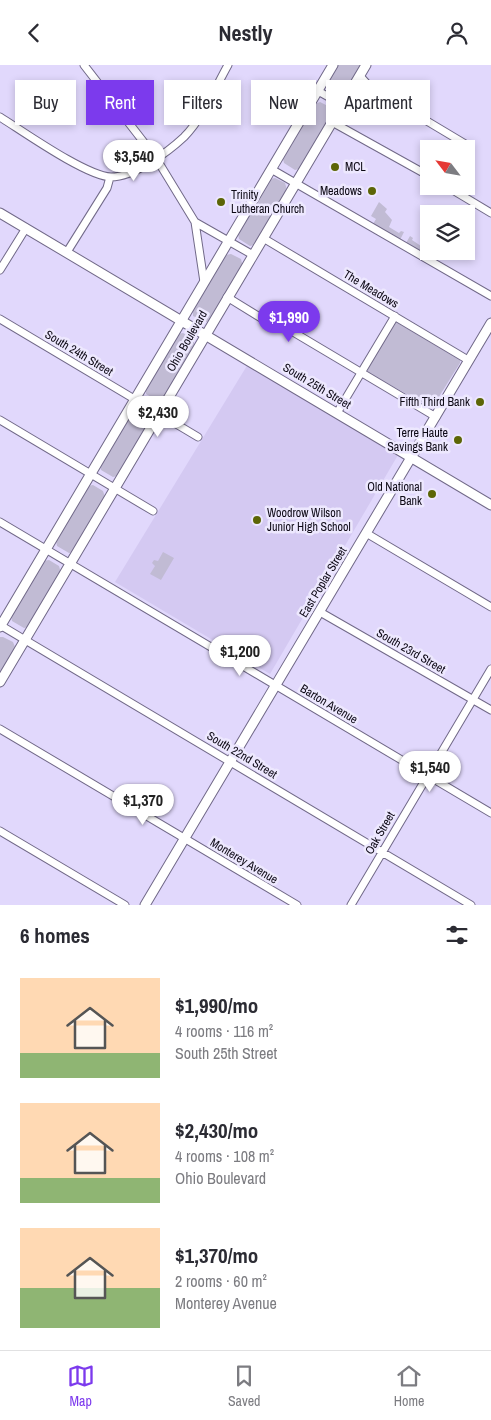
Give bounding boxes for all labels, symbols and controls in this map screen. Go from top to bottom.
text: Nestly [218,18,273,48]
icon: back [20,19,48,47]
icon: person [443,19,471,47]
chip: Buy [15,80,76,125]
chip: Rent [86,80,154,125]
chip: Filters [164,80,241,125]
chip: New [251,80,316,125]
chip: Apartment [326,80,430,125]
pin: $3,540 [93,139,175,182]
north arrow [420,140,475,195]
map controls [420,140,475,260]
text: $3,540 [114,145,154,167]
place label: MCL [345,159,366,175]
marker: MCL [329,161,341,173]
place label: Meadows [320,183,362,199]
marker: Meadows [366,185,378,197]
place label: Trinity Lutheran Church [231,187,304,217]
marker: Trinity Lutheran Church [215,196,227,208]
button: layers [420,205,475,260]
street label: The Meadows [340,266,402,312]
pin: $1,990 [248,301,330,343]
text: $1,990 [269,306,309,328]
street label: Ohio Boulevard [163,307,211,375]
street label: South 24th Street [42,326,116,380]
street label: South 25th Street [280,359,354,413]
place label: Fifth Third Bank [400,394,470,410]
pin: $2,430 [117,395,199,438]
marker: Fifth Third Bank [474,396,486,408]
text: $2,430 [138,401,178,423]
place label: Terre Haute Savings Bank [387,425,448,455]
marker: Terre Haute Savings Bank [452,434,464,446]
place label: Old National Bank [367,479,422,509]
marker: Old National Bank [426,488,438,500]
place label: Woodrow Wilson Junior High School [267,505,351,535]
marker: Woodrow Wilson Junior High School [251,514,263,526]
street label: East Poplar Street [296,543,351,620]
street label: South 23rd Street [374,625,449,677]
pin: $1,200 [199,635,281,677]
text: $1,200 [220,640,260,662]
street label: Barton Avenue [297,681,361,727]
street label: South 22nd Street [204,728,280,782]
pin: $1,540 [389,751,471,793]
text: $1,540 [410,756,450,778]
pin: $1,370 [102,783,184,826]
text: $1,370 [123,789,163,811]
street label: Oak Street [361,808,399,857]
street label: Monterey Avenue [207,834,281,888]
text: 6 homes [20,921,90,950]
icon: filters [443,921,471,949]
text: $1,990/mo [175,991,258,1020]
icon: home [60,998,120,1058]
text: 4 rooms · 116 m² [175,1020,273,1042]
text: South 25th Street [175,1042,277,1064]
text: $2,430/mo [175,1116,258,1145]
icon: home [60,1123,120,1183]
text: 4 rooms · 108 m² [175,1145,274,1167]
text: Ohio Boulevard [175,1167,266,1189]
text: $1,370/mo [175,1241,258,1270]
icon: home [60,1248,120,1308]
text: 2 rooms · 60 m² [175,1270,267,1292]
text: Monterey Avenue [175,1292,277,1314]
tab: Map [67,1362,95,1410]
tab: Saved [228,1362,260,1410]
tab: Home [394,1362,424,1410]

